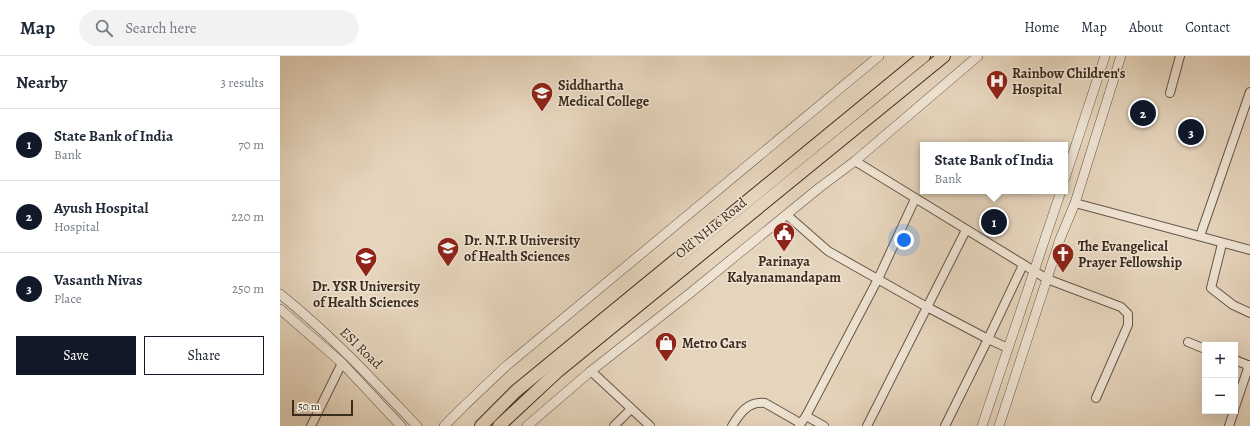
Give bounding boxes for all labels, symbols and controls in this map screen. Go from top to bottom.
search box [79,10,359,46]
text: Map [20,15,55,41]
icon: search [93,17,115,39]
text: Search here [125,18,197,38]
text: Home [1024,18,1059,37]
text: Map [1081,18,1107,37]
text: About [1129,18,1163,37]
text: Contact [1185,18,1230,37]
place label: Rainbow Children's Hospital [1012,64,1126,99]
hospital icon: Rainbow Children's Hospital [984,68,1010,101]
text: Nearby [16,71,67,94]
text: 3 results [220,74,264,91]
place label: Siddhartha Medical College [558,76,650,111]
school or university icon: Siddhartha Medical College [529,80,555,113]
pin: 2 [1130,98,1156,128]
pin: 3 [1178,117,1204,147]
text: State Bank of India [54,126,173,146]
text: 1 [27,136,31,153]
text: 70 m [238,136,264,153]
popup [920,142,1068,194]
text: Bank [54,146,81,163]
text: State Bank of India [934,150,1054,170]
text: Bank [934,170,962,187]
street label: Old NH16 Road [671,193,751,263]
text: Ayush Hospital [54,198,148,218]
pin: 1 [981,207,1007,237]
text: 2 [26,208,32,225]
text: 220 m [231,208,264,225]
text: Hospital [54,218,99,235]
public building icon: Parinaya Kalyanamandapam [771,220,797,253]
your location [894,230,914,250]
place label: Dr. N.T.R University of Health Sciences [464,231,581,266]
school or university icon: Dr. N.T.R University of Health Sciences [435,235,461,268]
place label: The Evangelical Prayer Fellowship [1078,237,1182,272]
church icon: The Evangelical Prayer Fellowship [1050,241,1076,274]
school or university icon: Dr. YSR University of Health Sciences [353,245,379,278]
place label: Parinaya Kalyanamandapam [727,252,841,287]
text: Vasanth Nivas [54,270,142,290]
place label: Dr. YSR University of Health Sciences [312,277,421,312]
text: 3 [26,280,32,297]
text: 250 m [232,280,264,297]
text: Place [54,290,82,307]
street label: ESI Road [335,323,387,373]
shop icon: Metro Cars [653,330,679,363]
place label: Metro Cars [682,334,747,353]
button: Save [16,336,136,375]
button: Share [144,336,264,375]
map controls [1202,342,1238,414]
button: + [1202,342,1238,378]
button: − [1202,378,1238,414]
scale bar [292,398,353,417]
text: 50 m [298,399,320,414]

